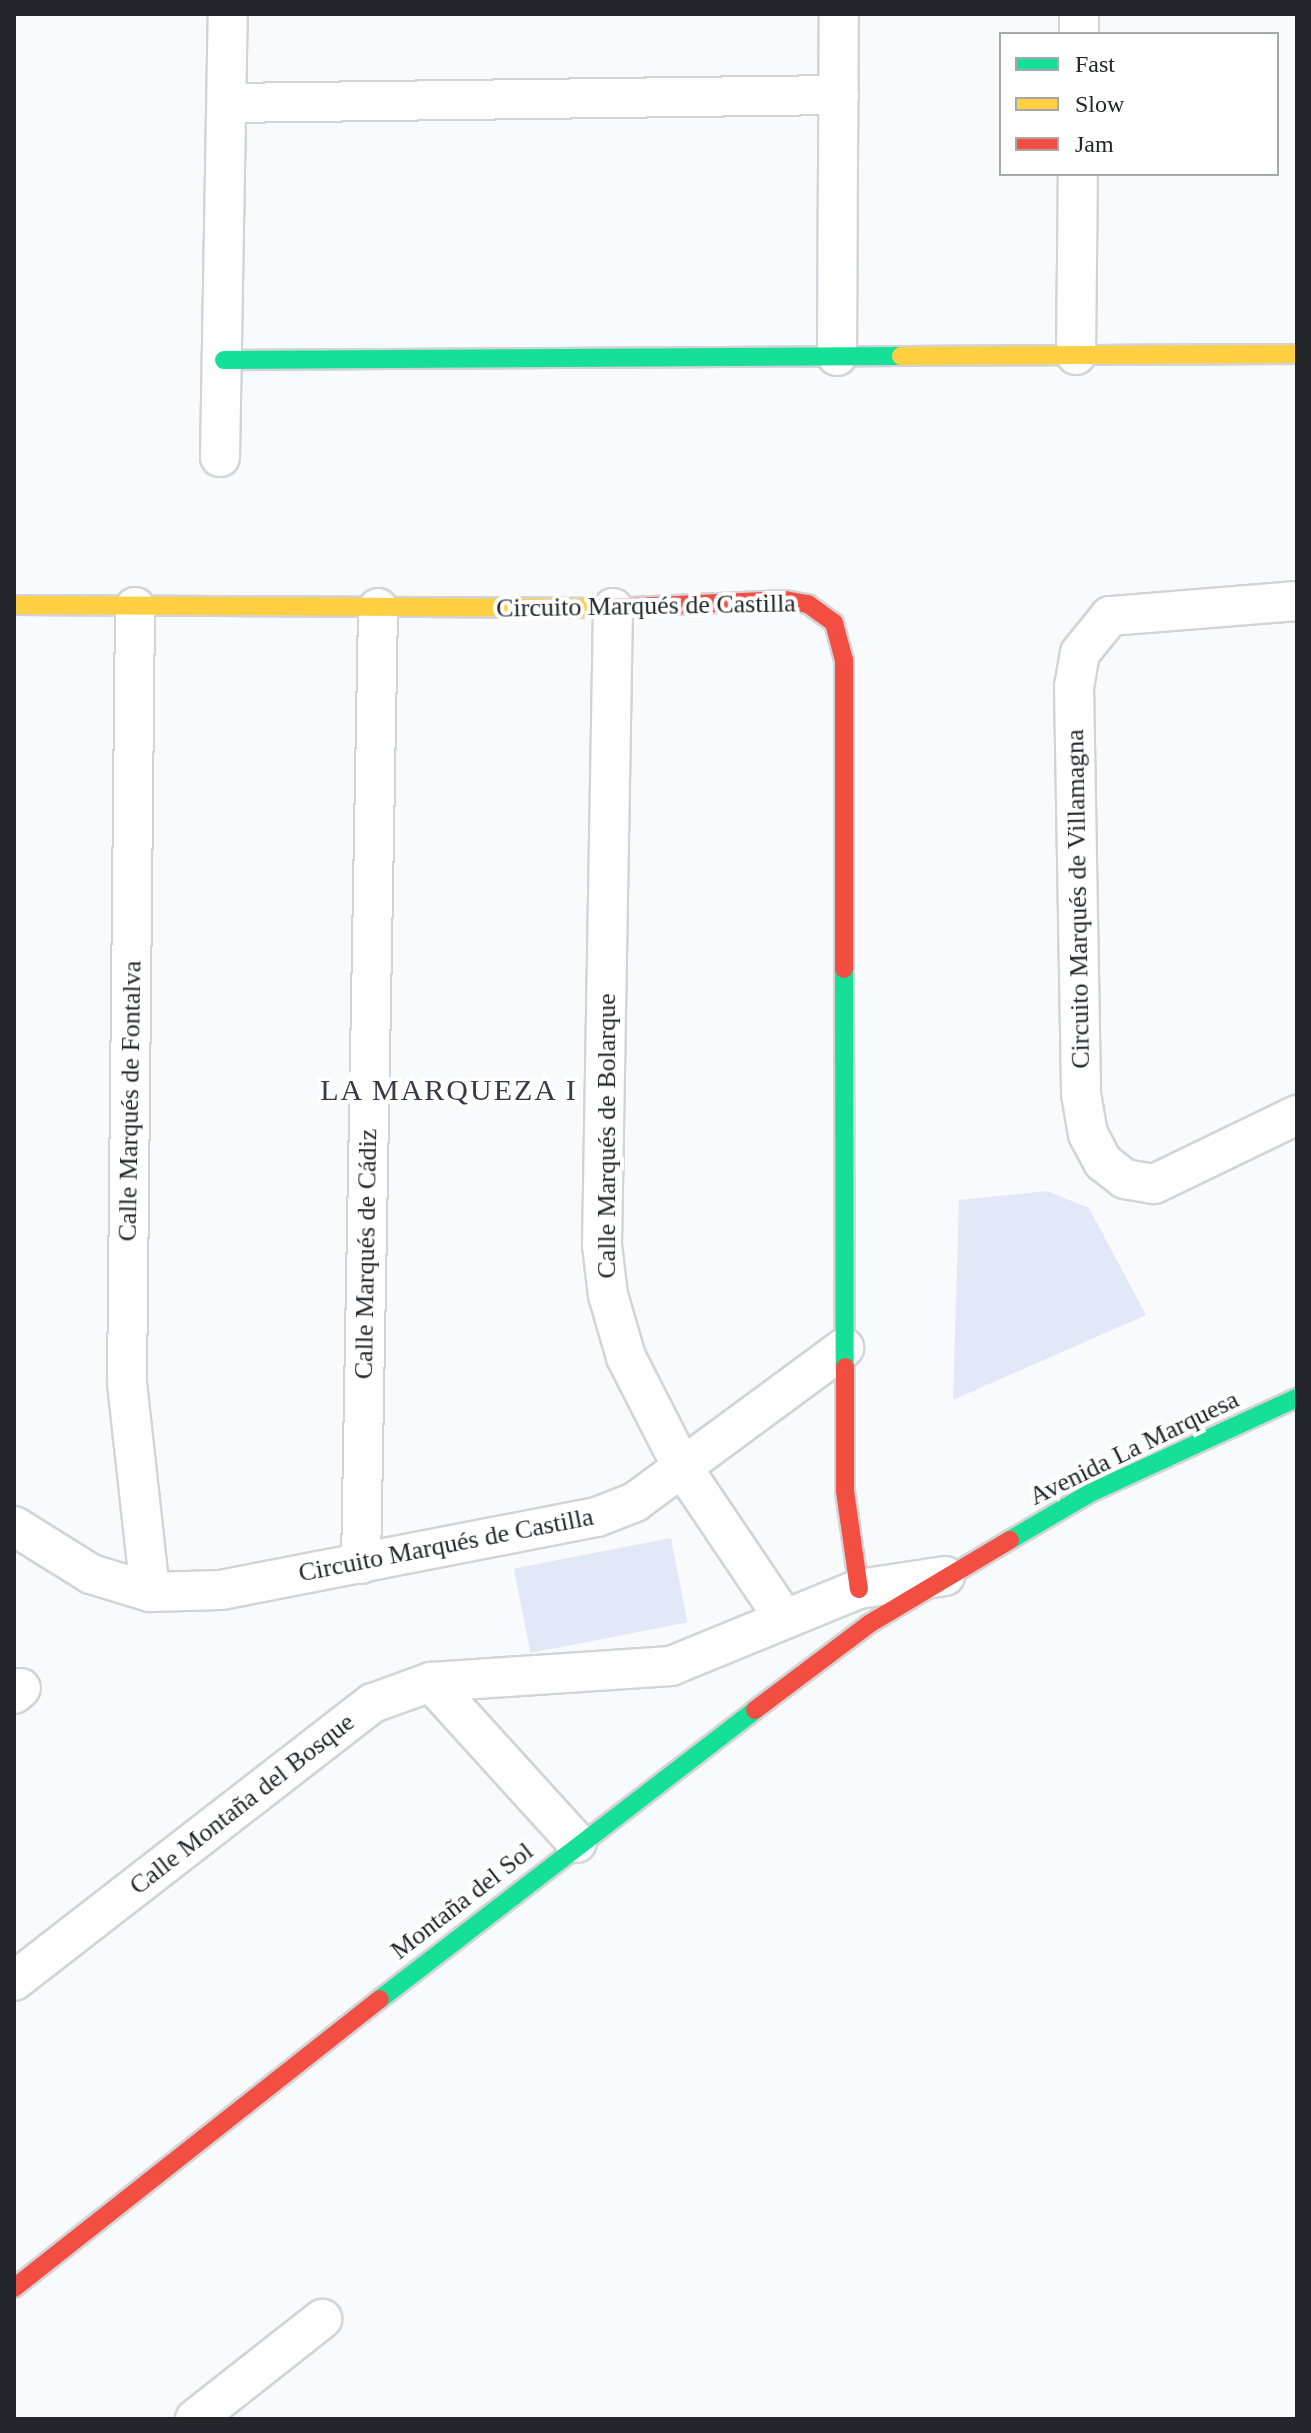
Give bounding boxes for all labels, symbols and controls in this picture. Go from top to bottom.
legend [999,32,1279,176]
text: Fast [1075,51,1115,77]
text: Slow [1075,91,1124,117]
text: Jam [1075,131,1114,157]
street label: Circuito Marqués de Castilla [496,588,796,624]
street label: Circuito Marqués de Villamagna [1059,729,1097,1069]
street label: Calle Marqués de Fontalva [112,960,148,1242]
street label: Calle Marqués de Bolarque [591,993,623,1279]
district label: LA MARQUEZA I [319,1072,579,1108]
street label: Calle Marqués de Cádiz [348,1128,384,1380]
street label: Avenida La Marquesa [1024,1384,1244,1512]
street label: Circuito Marqués de Castilla [296,1501,596,1589]
street label: Calle Montaña del Bosque [123,1707,361,1901]
street label: Montaña del Sol [385,1836,539,1966]

